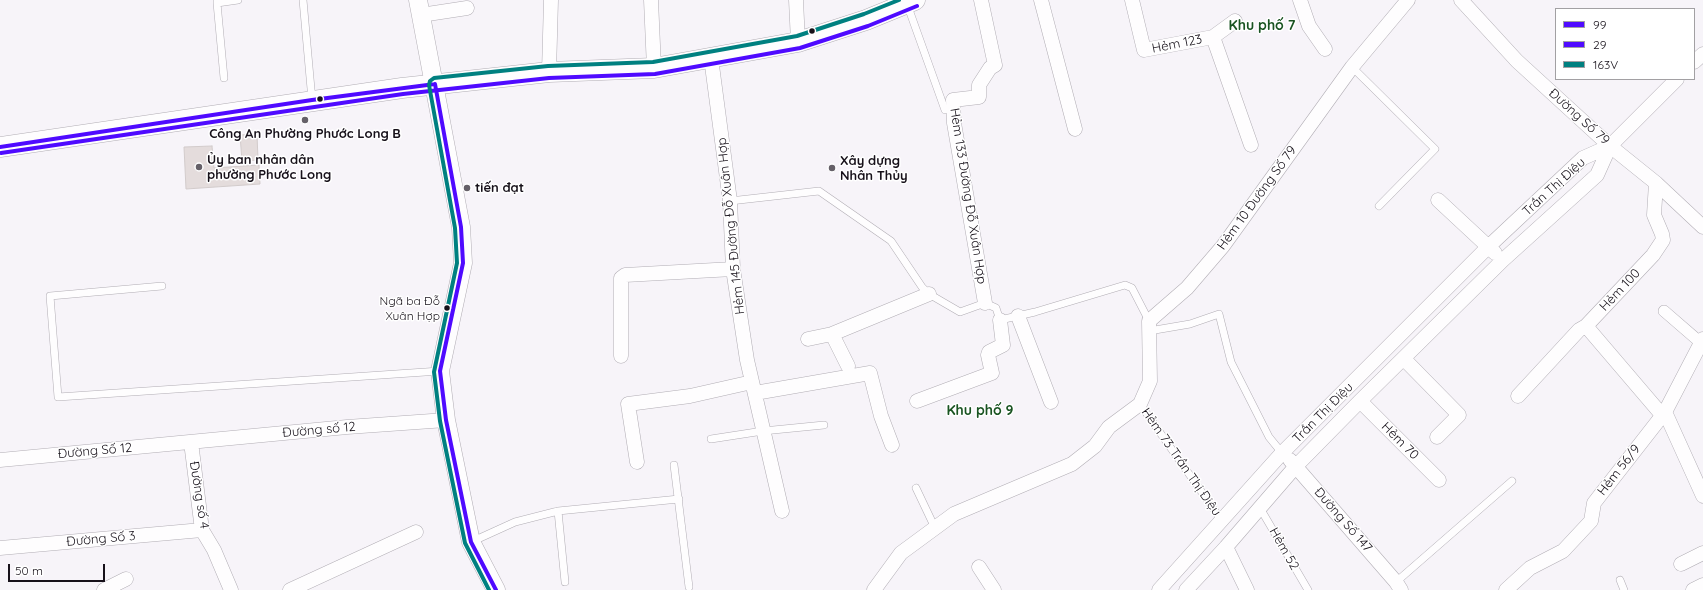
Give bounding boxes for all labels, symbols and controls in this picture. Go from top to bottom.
legend [1555,8,1695,80]
text: 99 [1593,17,1606,32]
district label: Khu phố 7 [1229,18,1295,34]
unlabelled marker [807,26,817,36]
street label: Hẻm 123 [1151,31,1203,57]
text: 29 [1593,37,1606,52]
text: 163V [1593,57,1618,72]
street label: Đường Số 79 [1545,86,1613,148]
unlabelled marker [315,94,325,104]
street label: Hẻm 133 Đường Đỗ Xuân Hợp [946,107,990,285]
marker: Công An Phường Phước Long B [300,115,310,125]
place label: Công An Phường Phước Long B [209,126,401,142]
street label: Hẻm 145 Đường Đỗ Xuân Hợp [714,137,748,315]
street label: Hẻm 10 Đường Số 79 [1214,143,1300,253]
place label: Ủy ban nhân dân phường Phước Long [207,152,331,183]
place label: Xây dựng Nhân Thủy [840,153,908,184]
street label: Trần Thị Điệu [1519,155,1589,219]
marker: Ủy ban nhân dân phường Phước Long [194,162,204,172]
marker: Xây dựng Nhân Thủy [827,163,837,173]
place label: tiến đạt [475,180,524,196]
marker: tiến đạt [462,183,472,193]
street label: Hẻm 100 [1596,266,1644,314]
place label: Ngã ba Đỗ Xuân Hợp [380,294,440,322]
marker: Ngã ba Đỗ Xuân Hợp [442,303,452,313]
street label: Trần Thị Điệu [1289,379,1357,447]
district label: Khu phố 9 [946,403,1014,419]
street label: Hẻm 73 Trần Thị Điệu [1138,405,1224,519]
street label: Đường số 12 [282,419,356,441]
street label: Hẻm 70 [1378,419,1422,463]
street label: Đường Số 12 [57,440,133,462]
street label: Hẻm 56/9 [1594,441,1644,499]
street label: Đường số 4 [186,460,212,530]
street label: Đường Số 147 [1311,485,1375,555]
street label: Hẻm 52 [1266,525,1302,573]
street label: Đường Số 3 [66,528,136,550]
scale bar [10,556,107,582]
text: 50 m [15,563,43,578]

